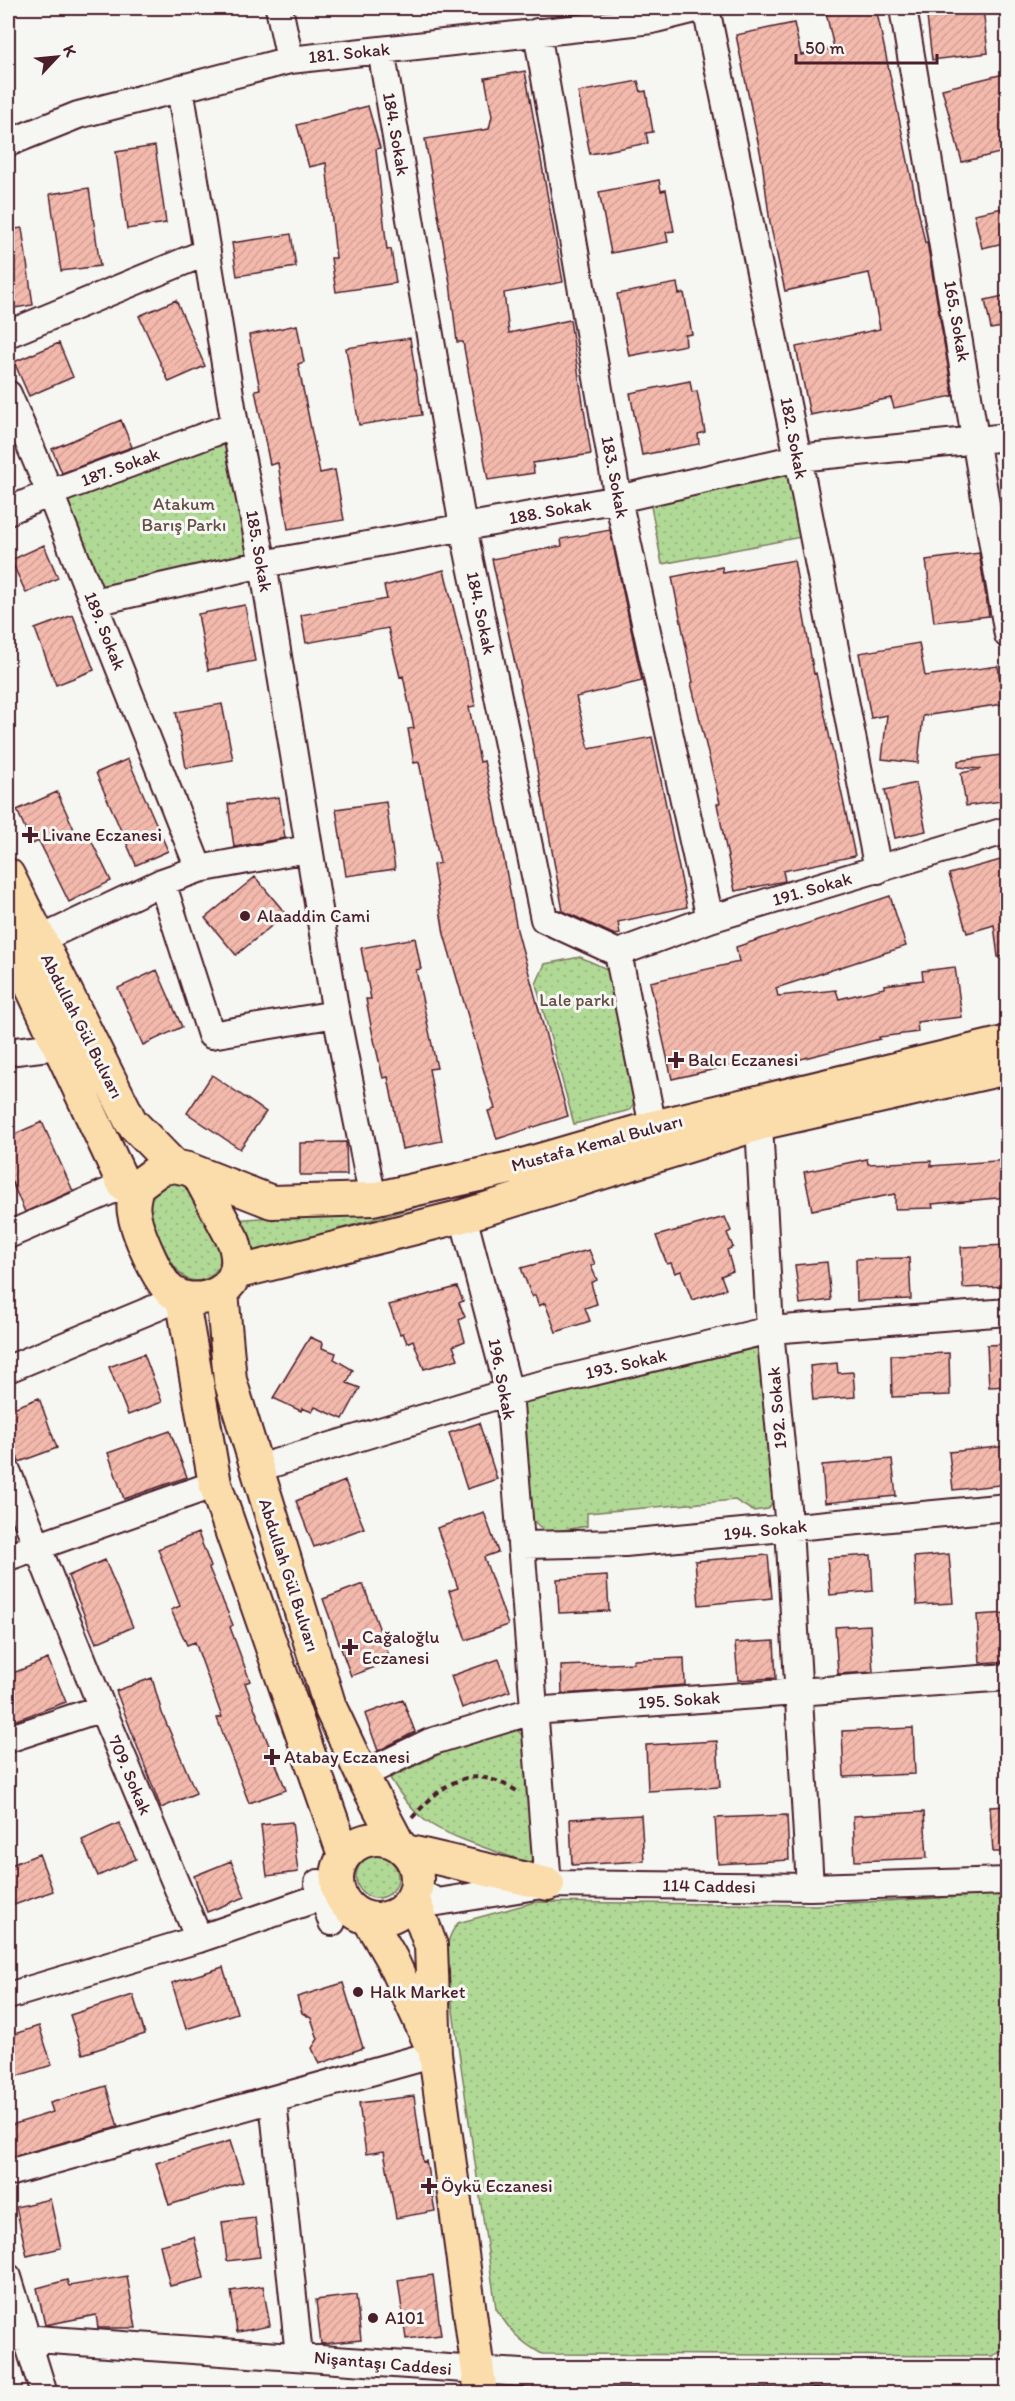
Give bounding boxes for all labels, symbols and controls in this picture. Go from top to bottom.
north arrow [27,27,87,87]
scale bar [796,27,937,65]
text: 50 m [805,37,845,59]
street label: 181. Sokak [307,38,391,68]
text: K [59,42,81,60]
street label: 184. Sokak [378,91,414,177]
street label: 165. Sokak [939,278,975,364]
street label: 182. Sokak [775,395,813,481]
street label: 183. Sokak [596,434,634,520]
street label: 187. Sokak [78,443,162,491]
park label: Atakum Barış Parkı [142,493,226,536]
street label: 188. Sokak [507,493,593,529]
street label: 185. Sokak [241,508,277,594]
street label: 184. Sokak [461,570,501,656]
street label: 189. Sokak [79,588,131,674]
place label: Livane Eczanesi [42,824,162,846]
marker: Livane Eczanesi [23,828,37,842]
street label: 191. Sokak [770,867,854,911]
place label: Alaaddin Cami [257,905,370,927]
marker: Alaaddin Cami [238,909,252,923]
street label: Abdullah Gül Bulvarı [36,950,128,1102]
park label: Lale parkı [539,989,615,1011]
place label: Balcı Eczanesi [688,1049,798,1071]
marker: Balcı Eczanesi [669,1053,683,1067]
street label: Mustafa Kemal Bulvarı [509,1110,685,1176]
street label: 196. Sokak [483,1336,521,1422]
street label: 193. Sokak [583,1344,669,1384]
street label: 192. Sokak [762,1366,792,1450]
street label: Abdullah Gül Bulvarı [254,1496,324,1654]
street label: 194. Sokak [722,1515,808,1545]
place label: Cağaloğlu Eczanesi [362,1626,440,1669]
marker: Cağaloğlu Eczanesi [343,1640,357,1654]
street label: 195. Sokak [637,1686,721,1714]
street label: 709. Sokak [103,1732,157,1818]
place label: Atabay Eczanesi [284,1746,410,1768]
marker: Atabay Eczanesi [265,1750,279,1764]
street label: 114 Caddesi [662,1874,756,1898]
place label: Halk Market [370,1981,466,2003]
marker: Halk Market [351,1985,365,1999]
place label: Öykü Eczanesi [441,2175,553,2197]
marker: Öykü Eczanesi [422,2179,436,2193]
place label: A101 [385,2307,424,2329]
marker: A101 [366,2311,380,2325]
street label: Nişantaşı Caddesi [313,2346,453,2380]

